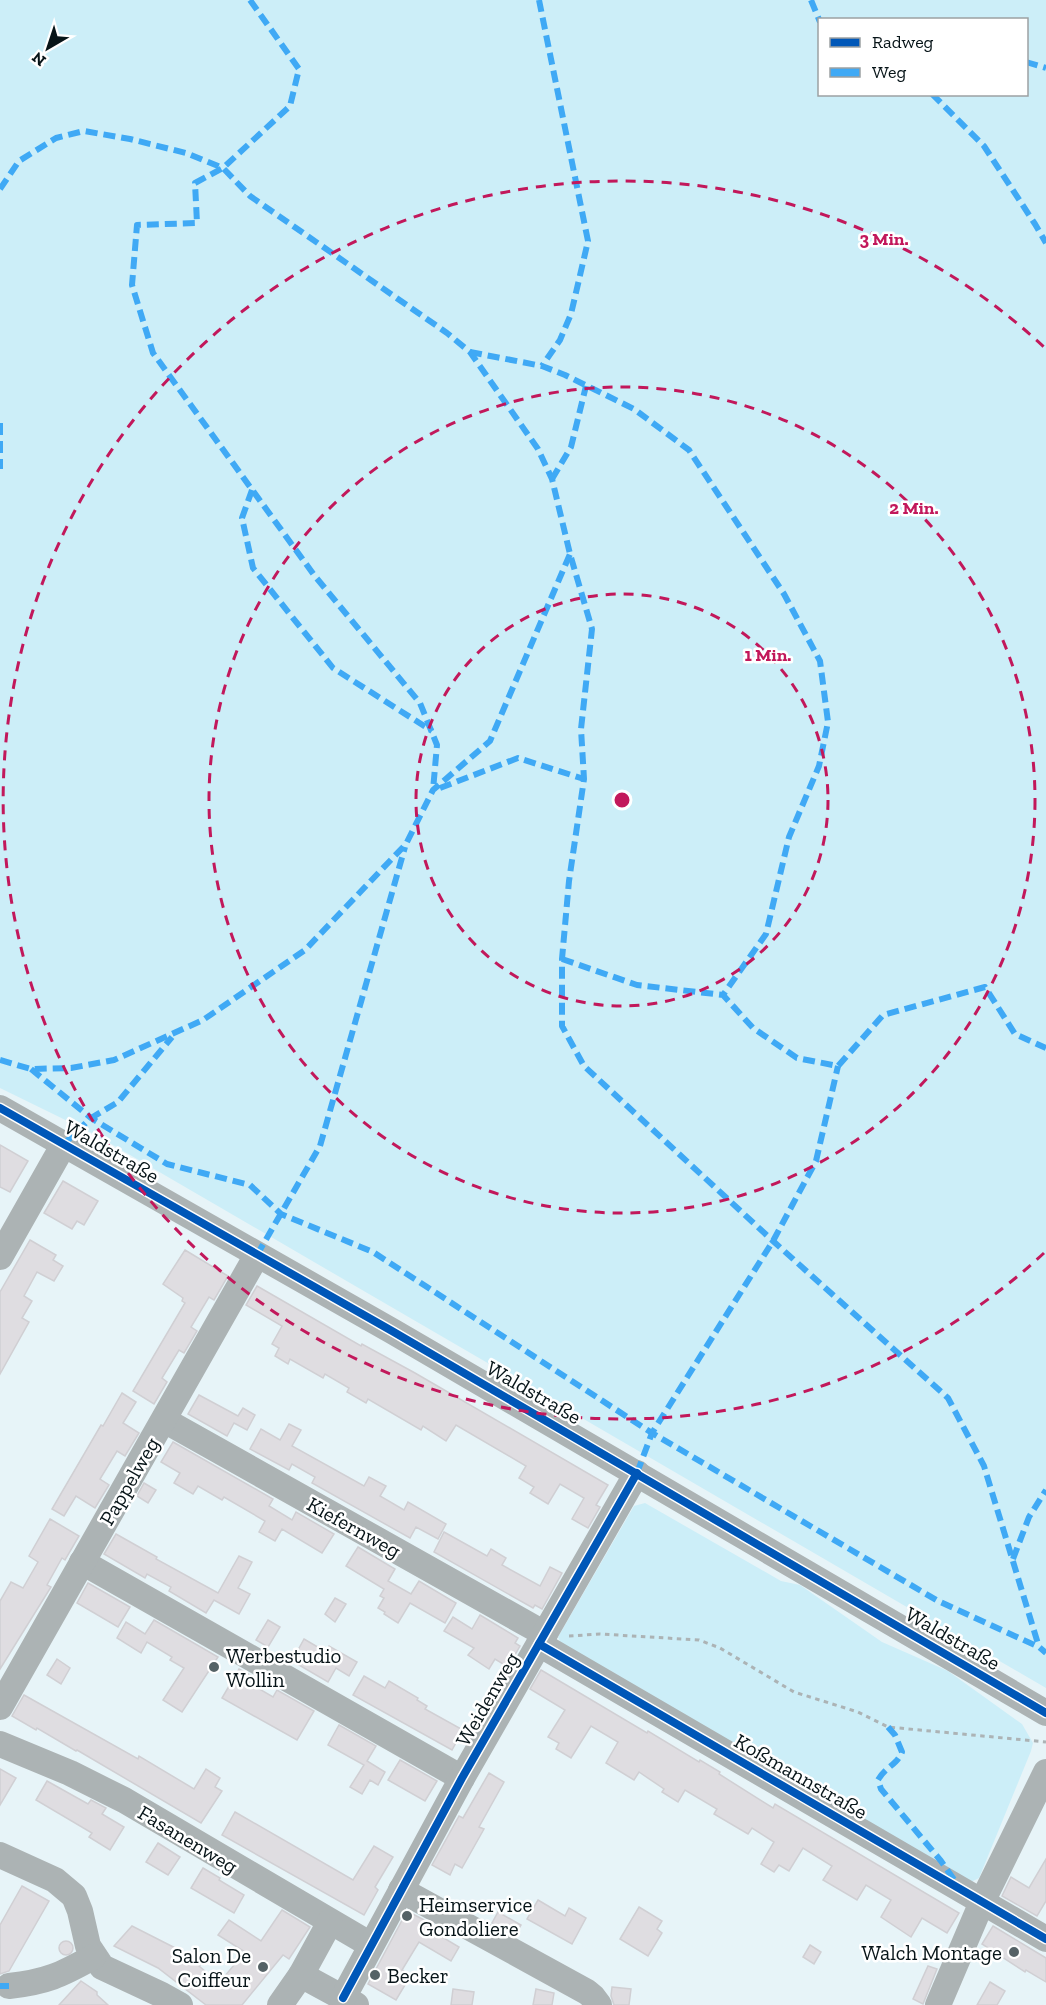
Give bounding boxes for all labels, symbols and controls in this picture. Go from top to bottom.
north arrow [18,18,78,78]
legend [818,18,1028,96]
text: Radweg [872,31,934,53]
text: N [28,48,50,70]
text: Weg [872,61,906,83]
text: 3 Min. [859,228,909,250]
text: 2 Min. [889,497,939,519]
text: 1 Min. [745,644,791,666]
centre of rings [612,790,632,810]
street label: Waldstraße [60,1114,164,1188]
street label: Waldstraße [482,1355,586,1429]
street label: Pappelweg [94,1432,164,1530]
street label: Kiefernweg [303,1491,406,1563]
street label: Waldstraße [901,1601,1005,1675]
place label: Werbestudio Wollin [226,1643,341,1692]
street label: Weidenweg [450,1647,524,1751]
marker: Werbestudio Wollin [207,1660,221,1674]
street label: Koßmannstraße [730,1728,872,1824]
street label: Fasanenweg [134,1800,243,1879]
place label: Heimservice Gondoliere [419,1892,532,1941]
marker: Heimservice Gondoliere [400,1909,414,1923]
place label: Walch Montage [861,1940,1002,1965]
place label: Salon De Coiffeur [172,1943,251,1992]
marker: Walch Montage [1007,1945,1021,1959]
marker: Salon De Coiffeur [256,1960,270,1974]
place label: Becker [387,1963,449,1988]
marker: Becker [368,1968,382,1982]

